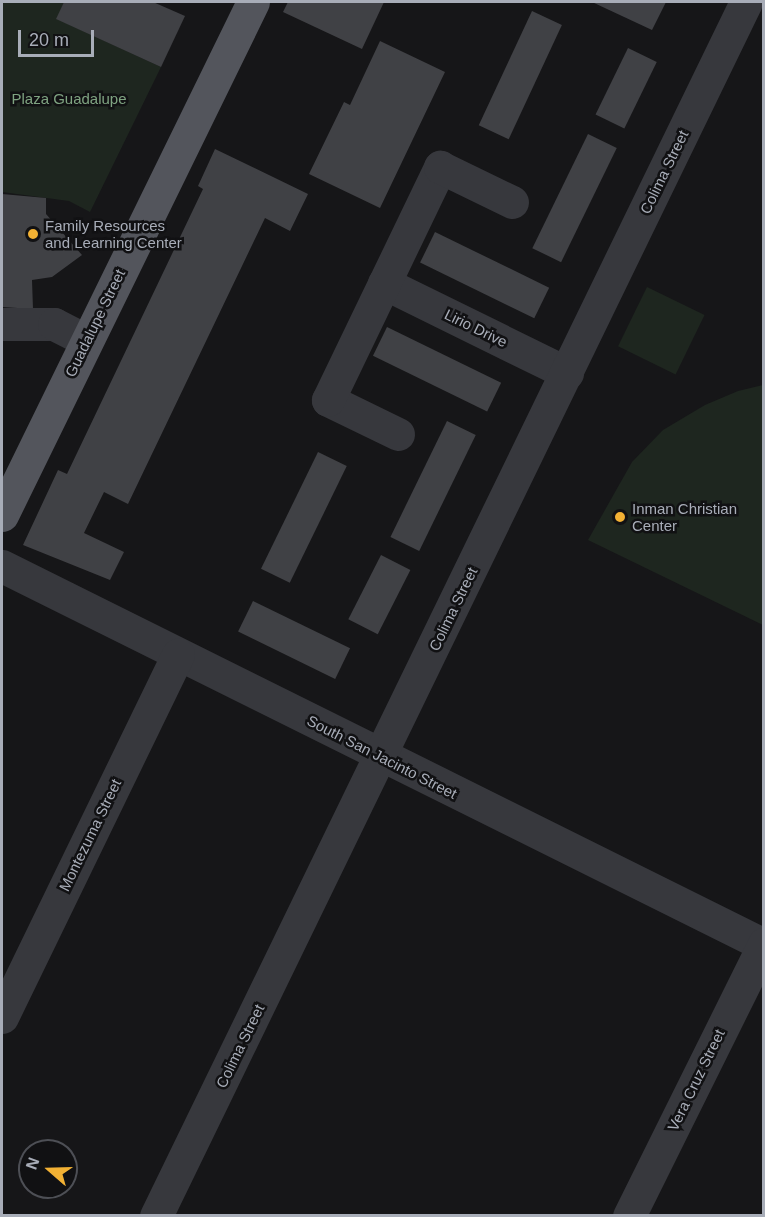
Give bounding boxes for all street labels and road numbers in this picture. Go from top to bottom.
street label: Colima Street [636,127,692,217]
street label: Guadalupe Street [61,266,129,380]
street label: Lirio Drive [442,305,510,351]
street label: Colima Street [425,564,481,654]
street label: South San Jacinto Street [304,711,460,803]
street label: Montezuma Street [55,776,125,894]
street label: Colima Street [212,1001,268,1091]
street label: Vera Cruz Street [664,1026,728,1134]

